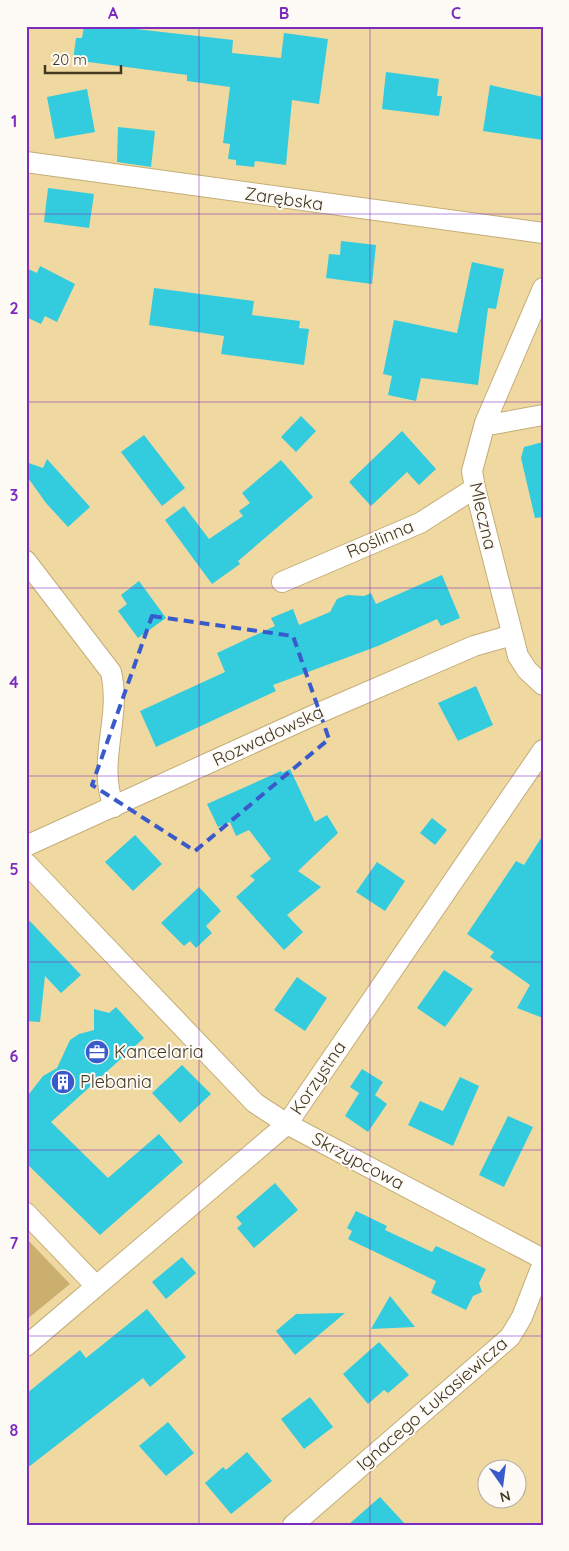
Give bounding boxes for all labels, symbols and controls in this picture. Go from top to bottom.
text: A [108,3,119,23]
text: B [279,3,289,23]
text: C [451,3,461,23]
scale bar [45,42,121,74]
text: 20 m [52,50,87,69]
text: 1 [11,111,17,131]
street label: Zarębska [243,182,325,215]
text: 2 [9,298,19,318]
street label: Mleczna [465,480,502,552]
text: 3 [10,485,18,505]
street label: Roślinna [343,514,417,563]
text: 4 [9,672,19,692]
street label: Rozwadowska [209,700,327,771]
text: 5 [9,859,19,879]
street label: Korzystna [285,1036,351,1119]
office icon: Kancelaria [84,1039,110,1065]
place label: Kancelaria [114,1040,204,1063]
text: 6 [10,1046,19,1066]
building icon: Plebania [50,1069,76,1095]
place label: Plebania [80,1070,152,1093]
street label: Skrzypcowa [308,1127,408,1194]
text: 7 [10,1233,19,1253]
street label: Ignacego Łukasiewicza [351,1332,512,1476]
text: 8 [10,1420,19,1440]
north arrow [476,1458,526,1508]
text: N [498,1487,512,1507]

